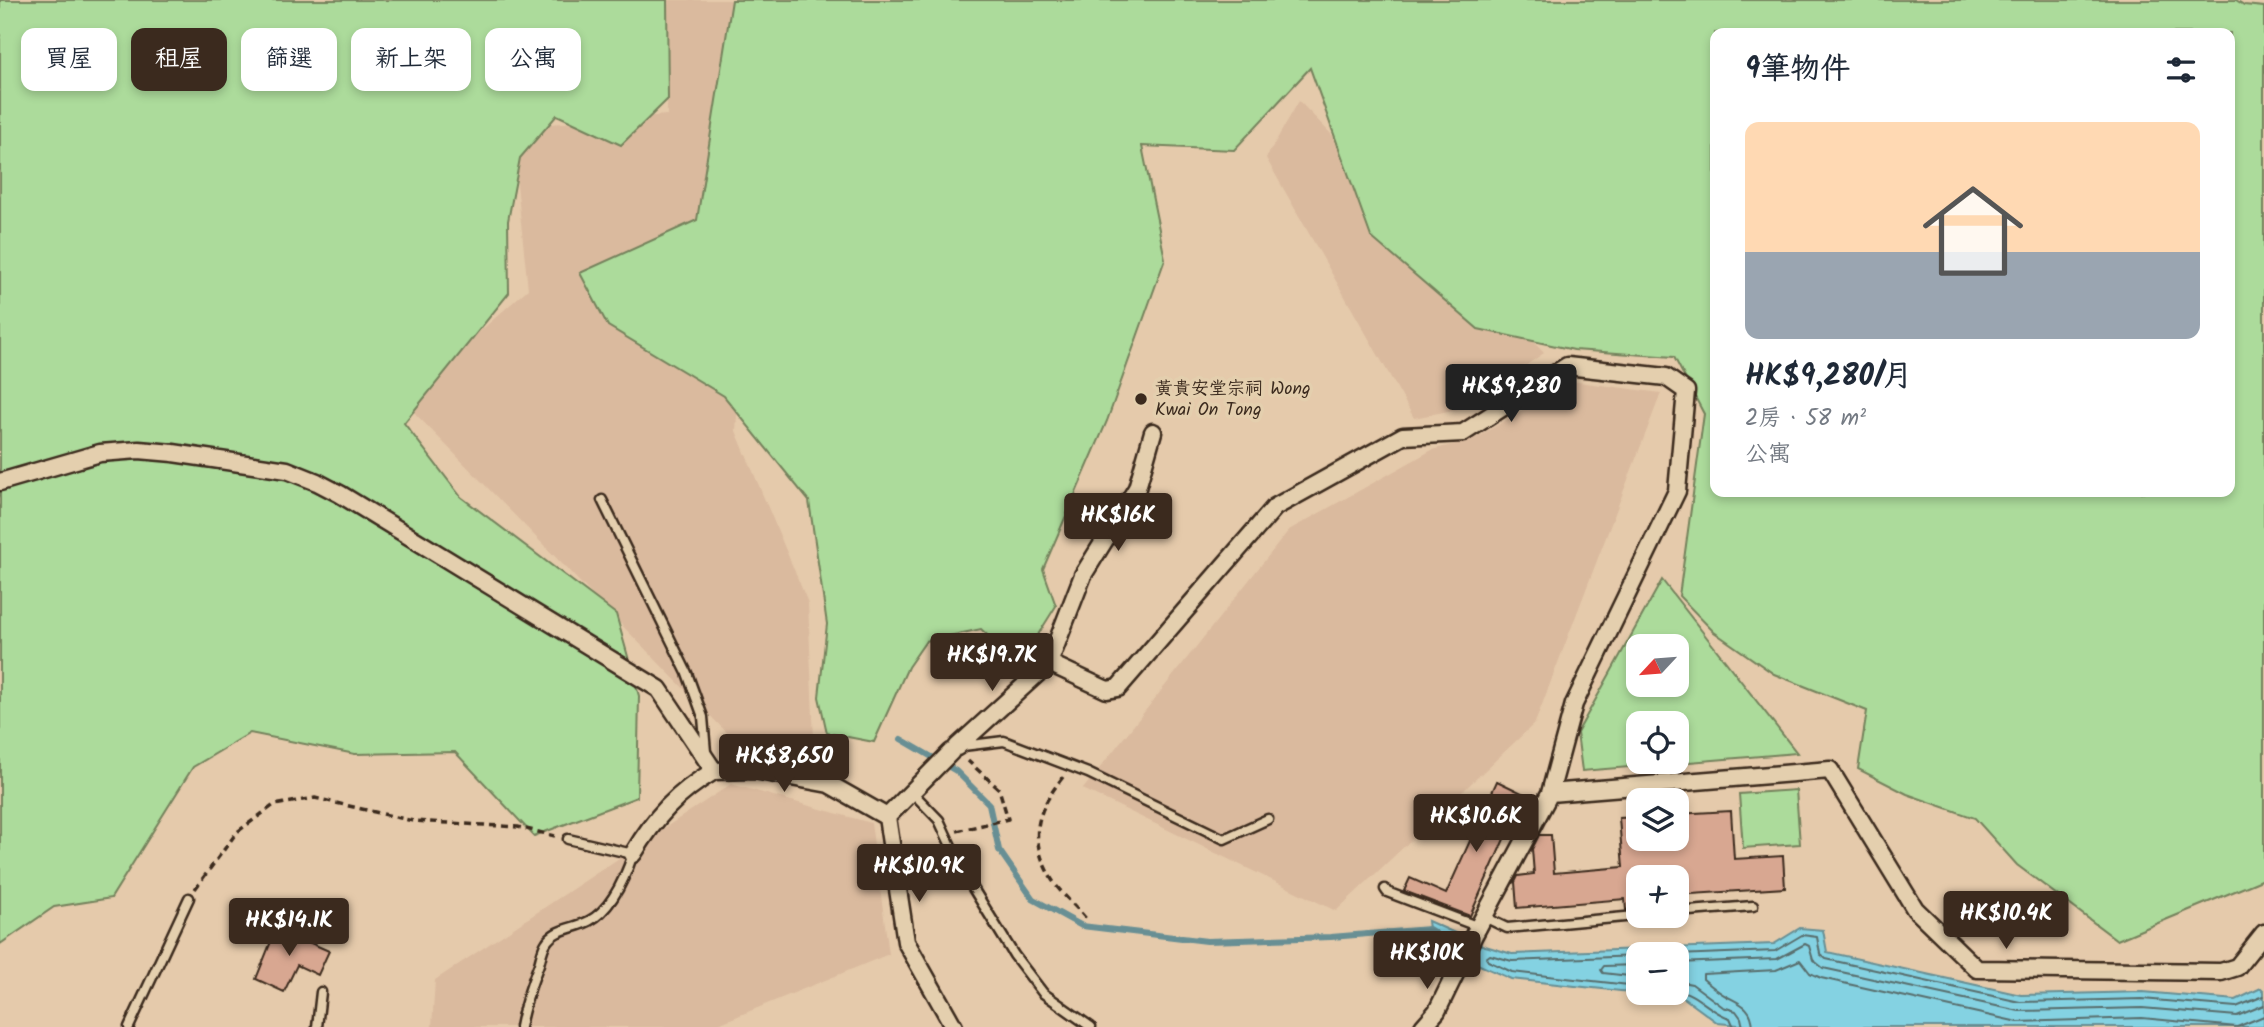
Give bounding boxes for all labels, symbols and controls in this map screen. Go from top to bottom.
chip: 買屋 [21,28,117,91]
chip: 租屋 [131,28,227,91]
chip: 篩選 [241,28,337,91]
chip: 新上架 [351,28,471,91]
chip: 公寓 [485,28,581,91]
text: 9筆物件 [1745,46,1850,94]
icon: filters [2162,51,2200,89]
icon: home [1910,168,2036,294]
text: HK$9,280/月 [1745,353,1912,401]
pin: HK$9,280 [1439,364,1583,424]
text: HK$9,280 [1462,369,1560,405]
place label: 黃貴安堂宗祠 Wong Kwai On Tong [1155,375,1311,425]
marker: 黃貴安堂宗祠 Wong Kwai On Tong [1133,391,1149,407]
text: 2房 · 58 m² [1745,401,1866,437]
text: 公寓 [1745,437,1791,473]
pin: HK$16K [1061,494,1175,553]
text: HK$16K [1080,498,1156,534]
pin: HK$19.7K [920,634,1064,693]
north arrow [1626,634,1689,696]
map controls [1626,634,1689,1005]
text: HK$19.7K [946,638,1038,674]
button: locate [1626,711,1689,774]
pin: HK$8,650 [712,734,856,794]
text: HK$8,650 [735,739,833,775]
button: layers [1626,788,1689,851]
pin: HK$10.6K [1404,794,1548,854]
text: HK$10.6K [1430,799,1522,835]
pin: HK$10.9K [847,844,991,904]
text: HK$10.9K [873,849,965,885]
button: + [1626,865,1689,928]
pin: HK$10.4K [1934,892,2078,951]
text: HK$10.4K [1959,896,2053,932]
pin: HK$14.1K [217,898,361,958]
text: HK$14.1K [245,903,333,939]
pin: HK$10K [1370,932,1484,991]
text: HK$10K [1389,936,1465,972]
button: − [1626,942,1689,1005]

